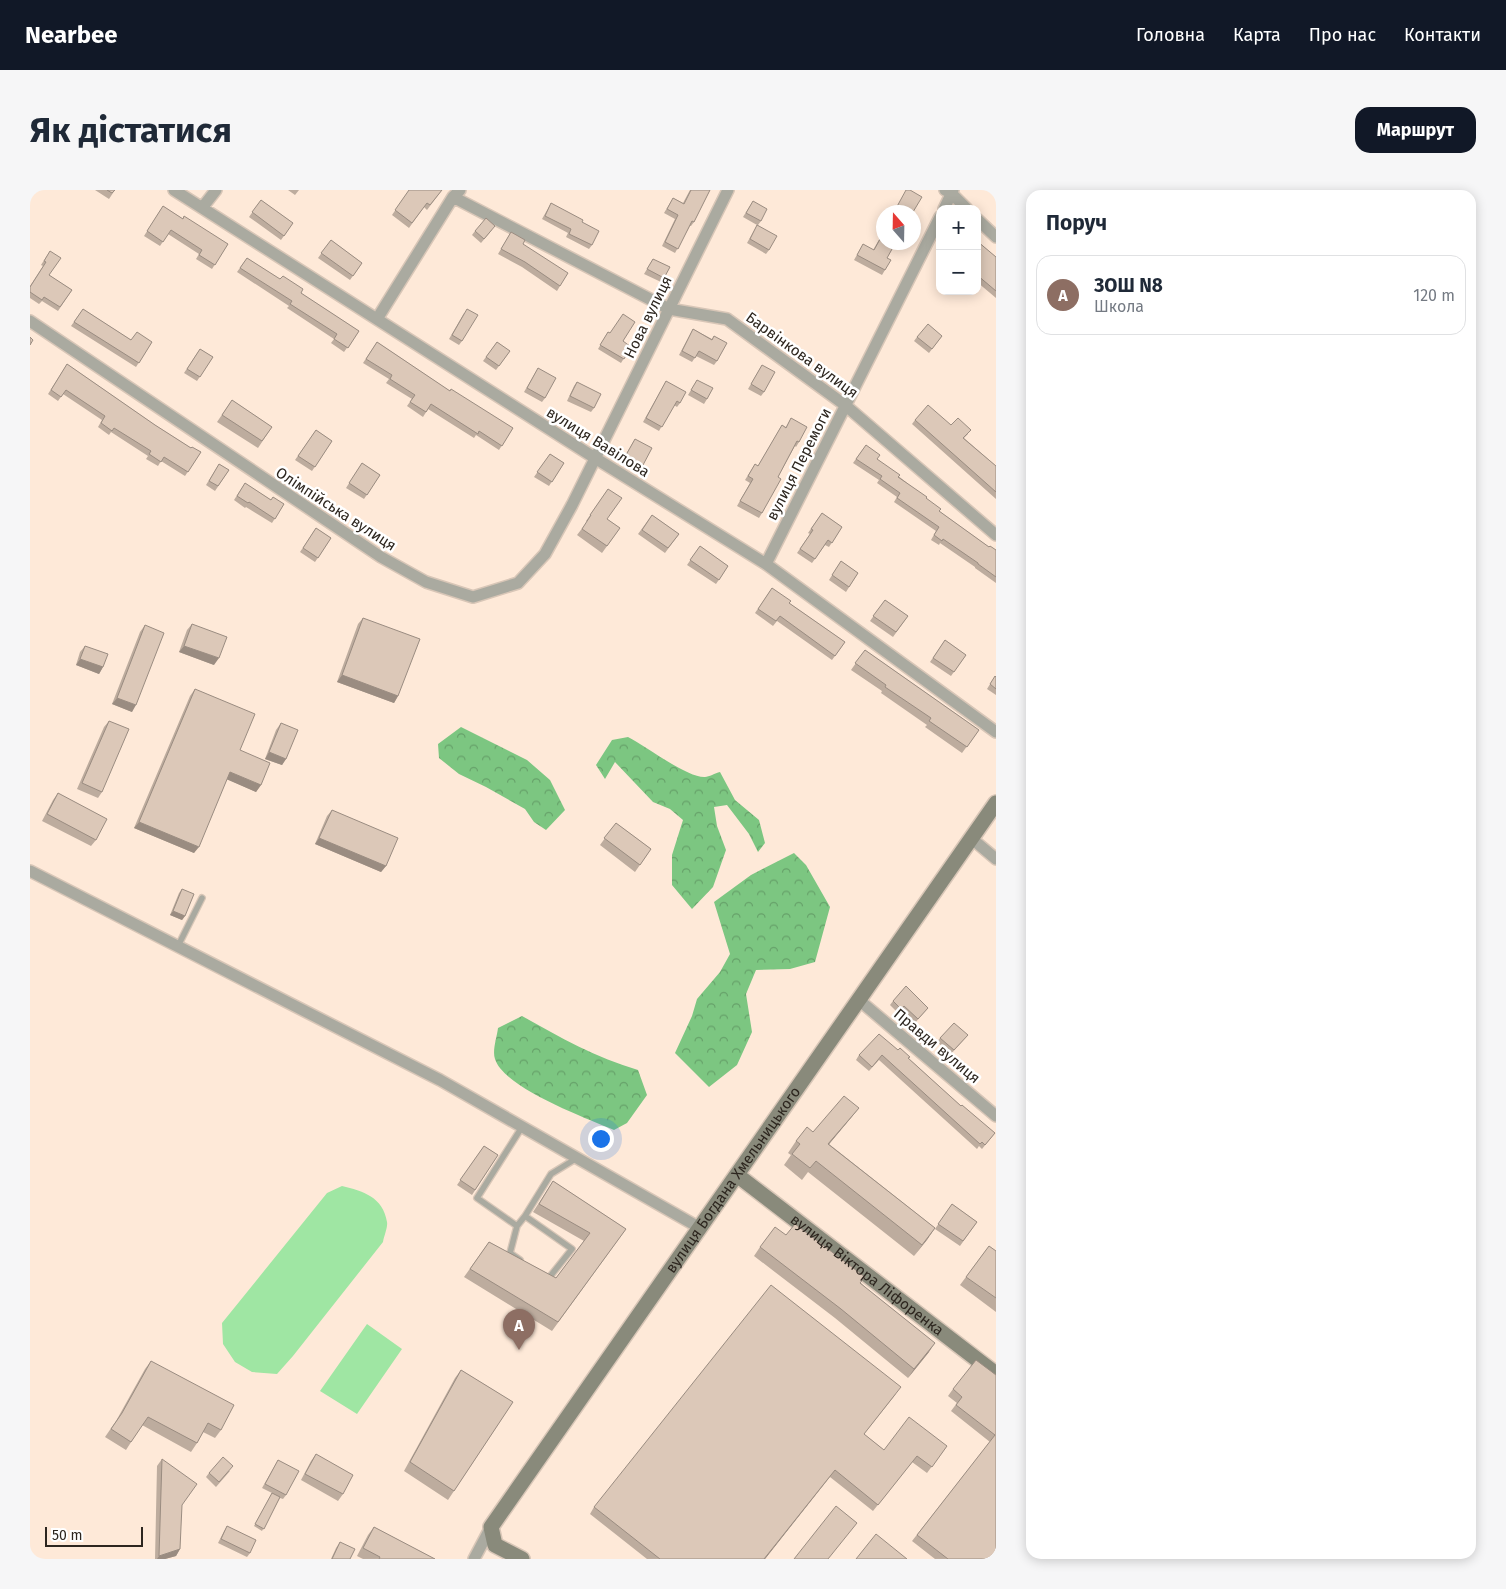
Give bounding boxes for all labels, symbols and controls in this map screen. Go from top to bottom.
text: Nearbee [25,21,118,49]
text: Головна [1136,24,1205,46]
text: Карта [1233,24,1281,46]
text: Про нас [1309,24,1376,46]
text: Контакти [1404,24,1481,46]
button: Маршрут [1355,107,1476,153]
text: Як дістатися [30,109,232,151]
north arrow [876,205,921,250]
map controls [936,205,981,295]
button: + [936,205,981,250]
text: Поруч [1046,210,1107,236]
button: − [936,250,981,295]
street label: Нова вулиця [620,273,676,361]
text: ЗОШ N8 [1094,274,1163,297]
text: A [1058,286,1068,305]
text: 120 m [1413,286,1455,305]
text: Школа [1094,297,1144,316]
street label: Барвінкова вулиця [742,308,862,402]
street label: вулиця Вавілова [543,403,653,481]
street label: вулиця Перемоги [763,405,835,523]
street label: Олімпійська вулиця [272,463,400,555]
street label: Правди вулиця [890,1005,984,1087]
street label: вулиця Богдана Хмельницького [662,1083,804,1277]
your location [588,1126,614,1152]
street label: вулиця Віктора Ліфоренка [787,1210,947,1339]
pin: A [503,1309,535,1350]
scale bar [45,1524,142,1547]
text: 50 m [52,1527,83,1544]

